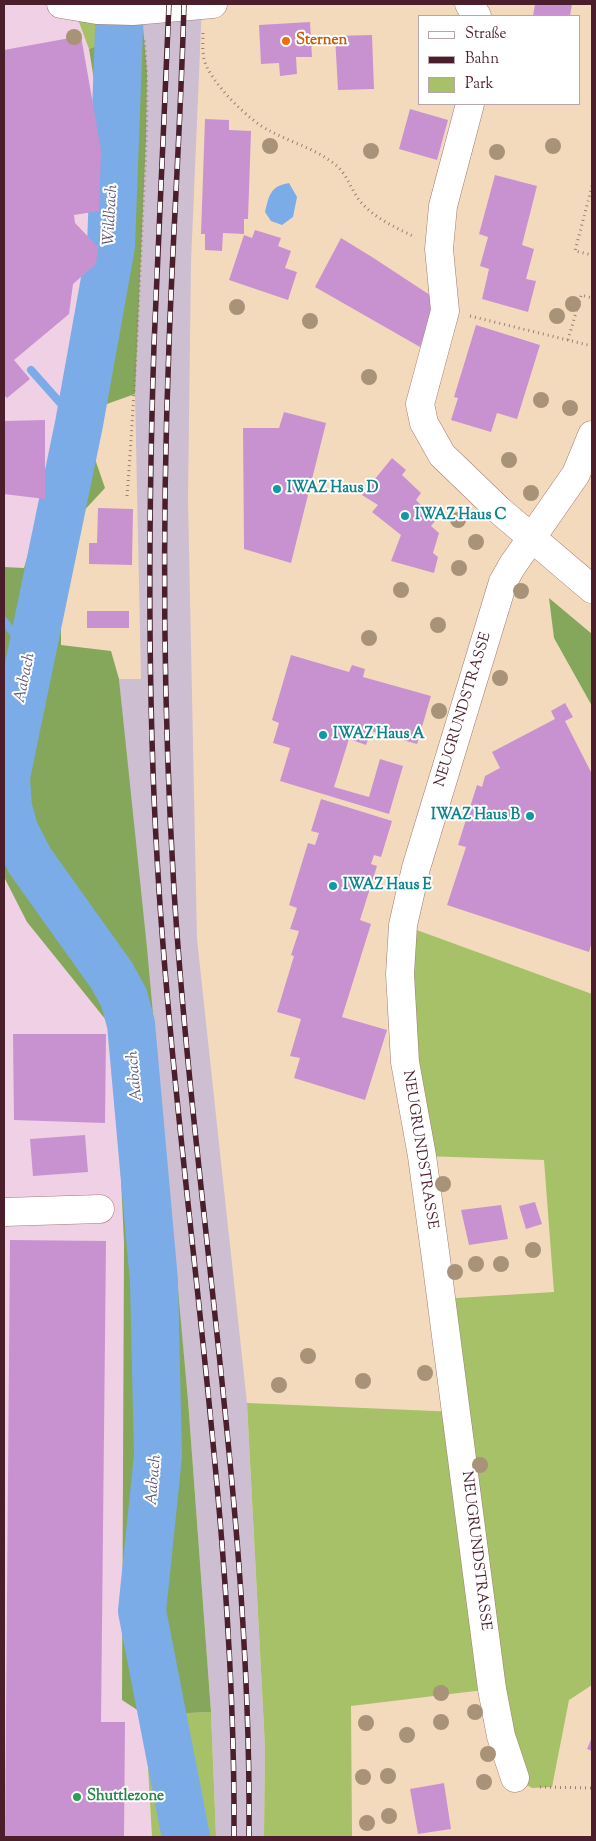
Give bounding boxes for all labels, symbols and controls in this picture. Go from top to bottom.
legend [418,15,581,105]
text: Straße [465,24,507,45]
place label: Sternen [296,32,347,50]
marker: Sternen [280,35,292,47]
text: Bahn [465,49,499,70]
text: Park [465,74,494,95]
water label: Wildbach [101,184,123,246]
place label: IWAZ Haus D [287,480,378,498]
marker: IWAZ Haus D [271,483,283,495]
place label: IWAZ Haus C [415,507,507,525]
marker: IWAZ Haus C [399,510,411,522]
street label: NEUGRUNDSTRASSE [432,631,496,789]
water label: Aabach [11,651,41,705]
place label: IWAZ Haus A [333,726,425,744]
marker: IWAZ Haus A [317,729,329,741]
place label: IWAZ Haus B [431,807,520,825]
marker: IWAZ Haus B [524,810,536,822]
place label: IWAZ Haus E [343,877,432,895]
marker: IWAZ Haus E [327,880,339,892]
water label: Aabach [124,1050,148,1102]
street label: NEUGRUNDSTRASSE [398,1069,440,1231]
water label: Aabach [143,1454,167,1506]
street label: NEUGRUNDSTRASSE [456,1470,494,1632]
place label: Shuttlezone [87,1788,164,1806]
marker: Shuttlezone [71,1791,83,1803]

